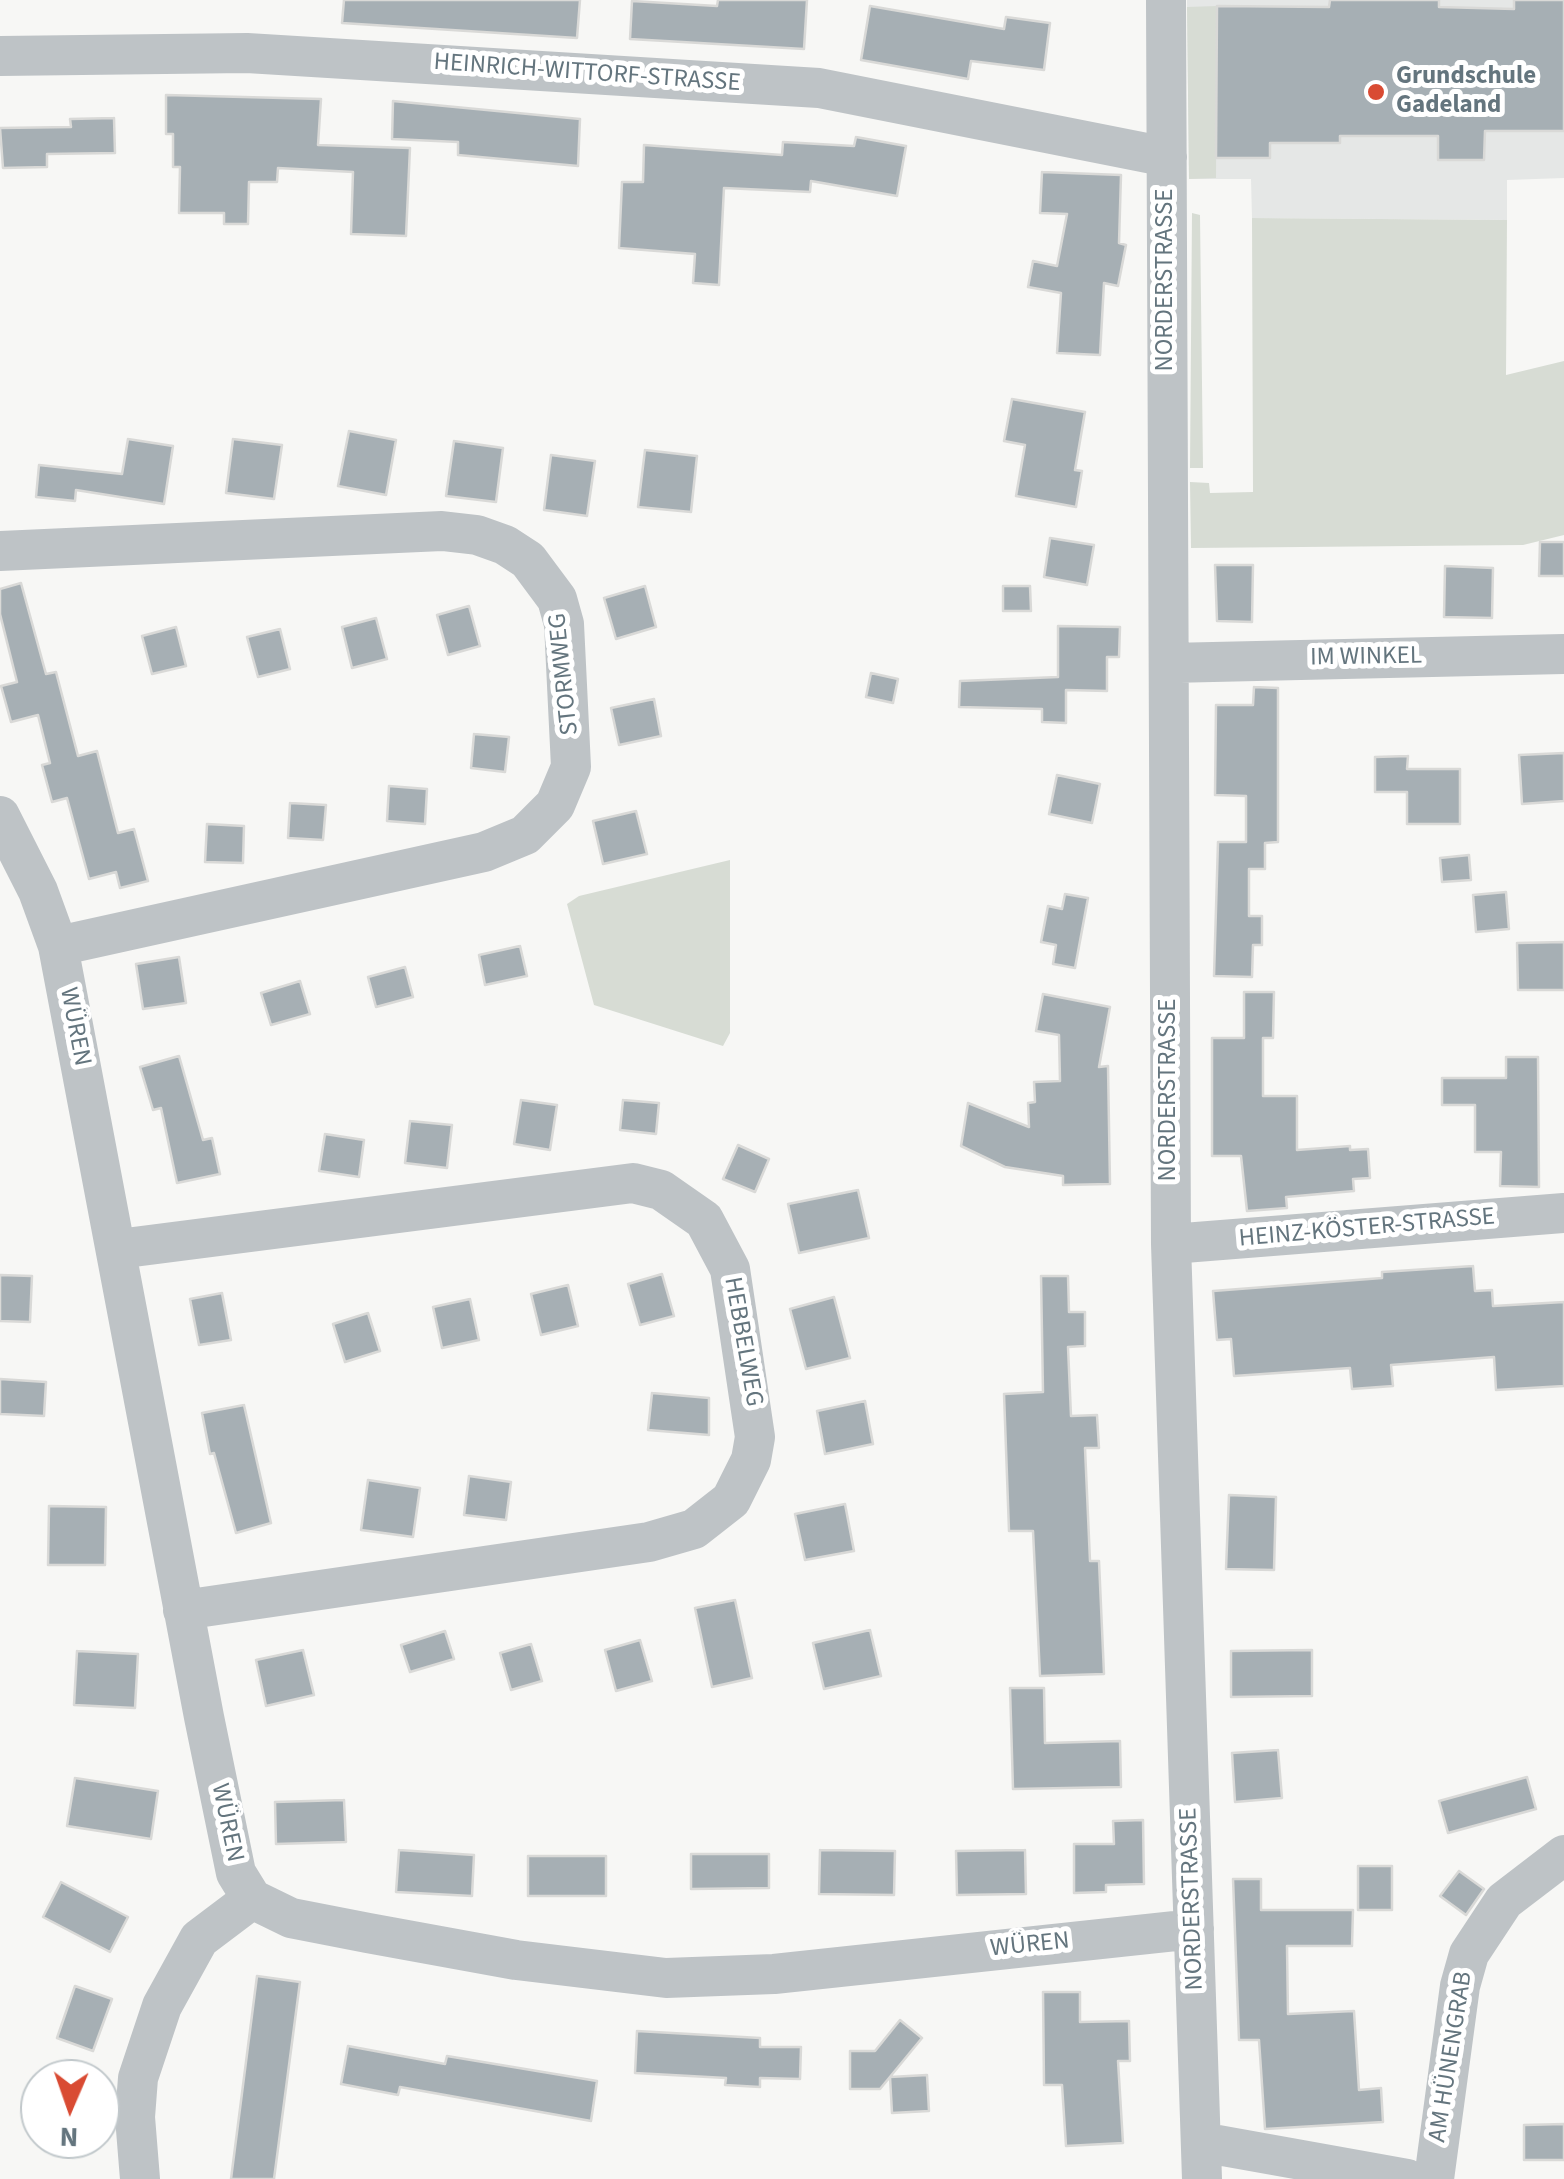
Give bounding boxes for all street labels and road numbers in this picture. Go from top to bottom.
street label: HEINRICH-WITTORF-STRASSE [433,48,741,100]
street label: NORDERSTRASSE [1152,189,1182,371]
street label: STORMWEG [544,611,586,737]
street label: IM WINKEL [1310,642,1422,674]
street label: WÜREN [52,985,96,1069]
street label: NORDERSTRASSE [1155,999,1185,1181]
street label: HEINZ-KÖSTER-STRASSE [1238,1203,1496,1255]
street label: HEBBELWEG [716,1275,768,1409]
street label: WÜREN [203,1781,249,1865]
street label: NORDERSTRASSE [1175,1807,1211,1991]
street label: WÜREN [989,1927,1071,1965]
street label: AM HÜNENGRAB [1424,1969,1480,2145]

